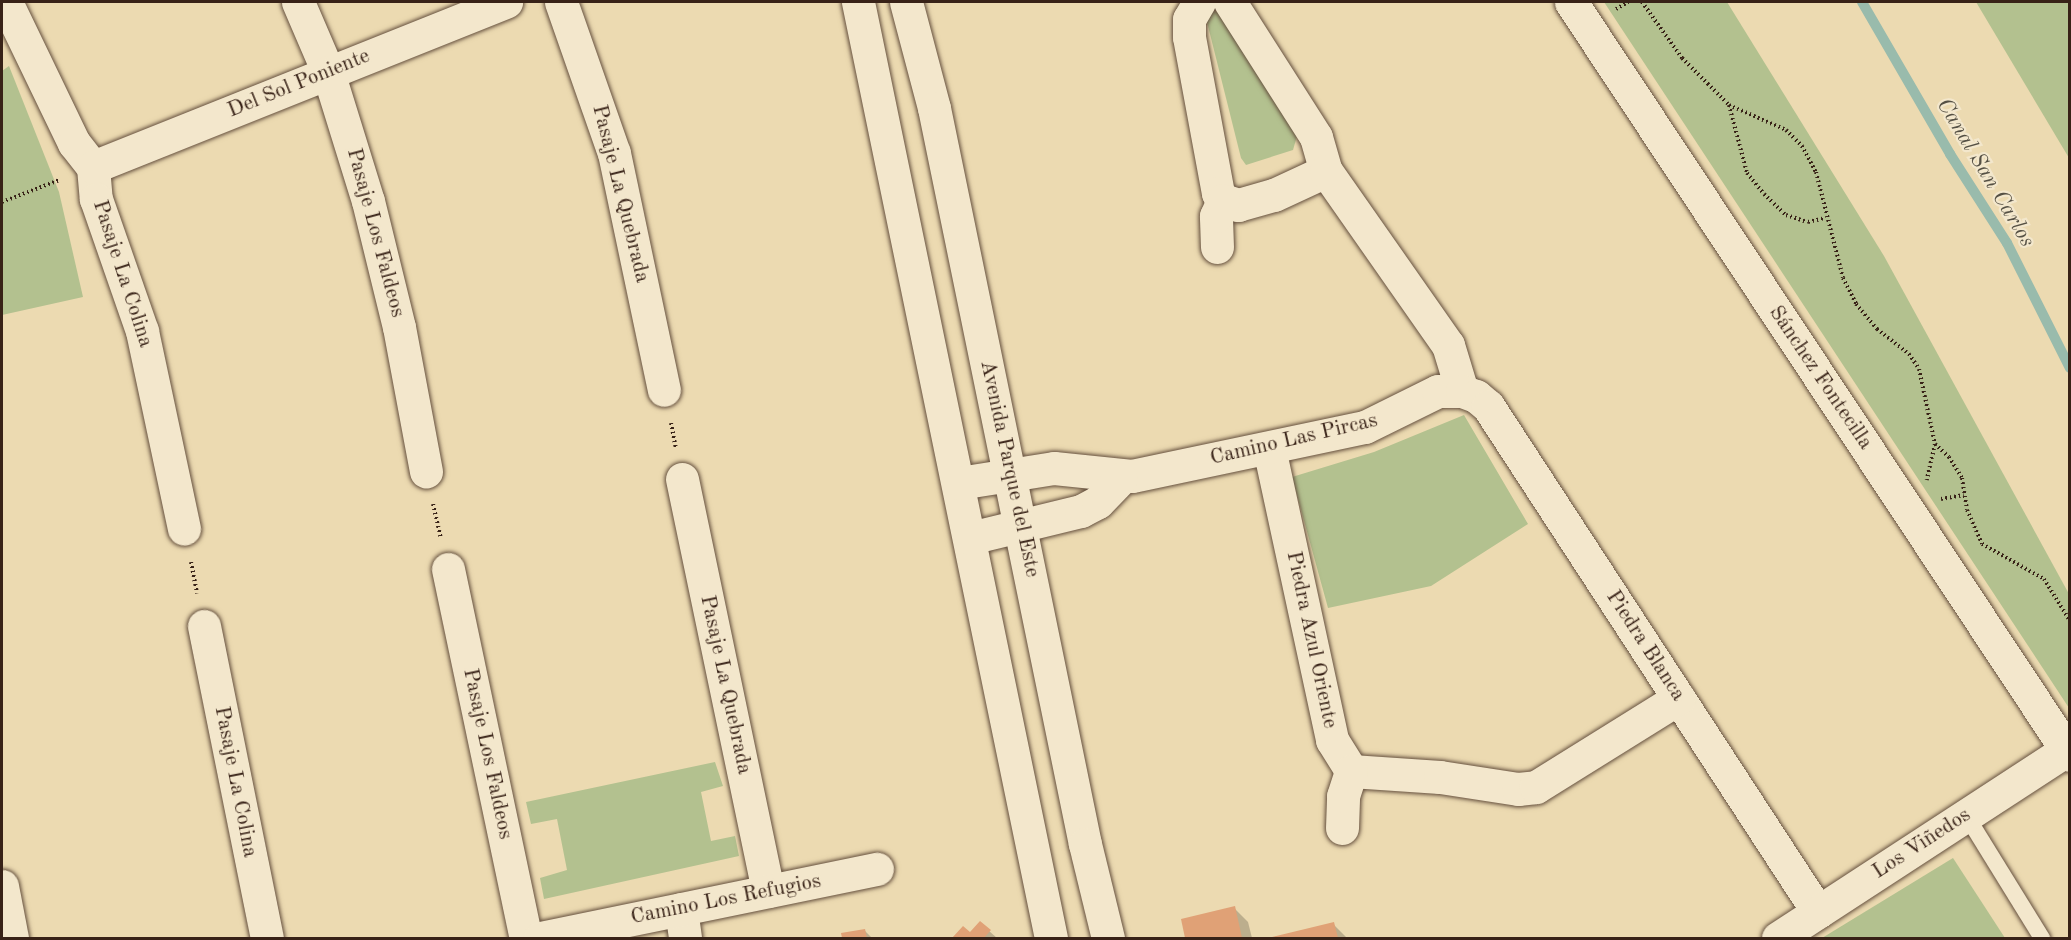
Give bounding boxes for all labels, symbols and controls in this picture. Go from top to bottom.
street label: Del Sol Poniente [224,44,374,124]
water label: Canal San Carlos [1930,94,2040,252]
street label: Pasaje La Quebrada [586,102,654,286]
street label: Pasaje Los Faldeos [340,146,410,320]
street label: Pasaje La Colina [86,197,158,351]
street label: Sánchez Fontecilla [1763,301,1877,455]
street label: Avenida Parque del Este [974,358,1044,580]
street label: Camino Las Pircas [1208,408,1380,472]
street label: Piedra Azul Oriente [1280,549,1342,731]
street label: Piedra Blanca [1600,586,1690,706]
street label: Pasaje La Quebrada [694,593,756,777]
street label: Pasaje Los Faldeos [457,666,517,842]
street label: Pasaje La Colina [208,704,262,860]
street label: Los Viñedos [1868,803,1976,885]
street label: Camino Los Refugios [629,869,823,931]

